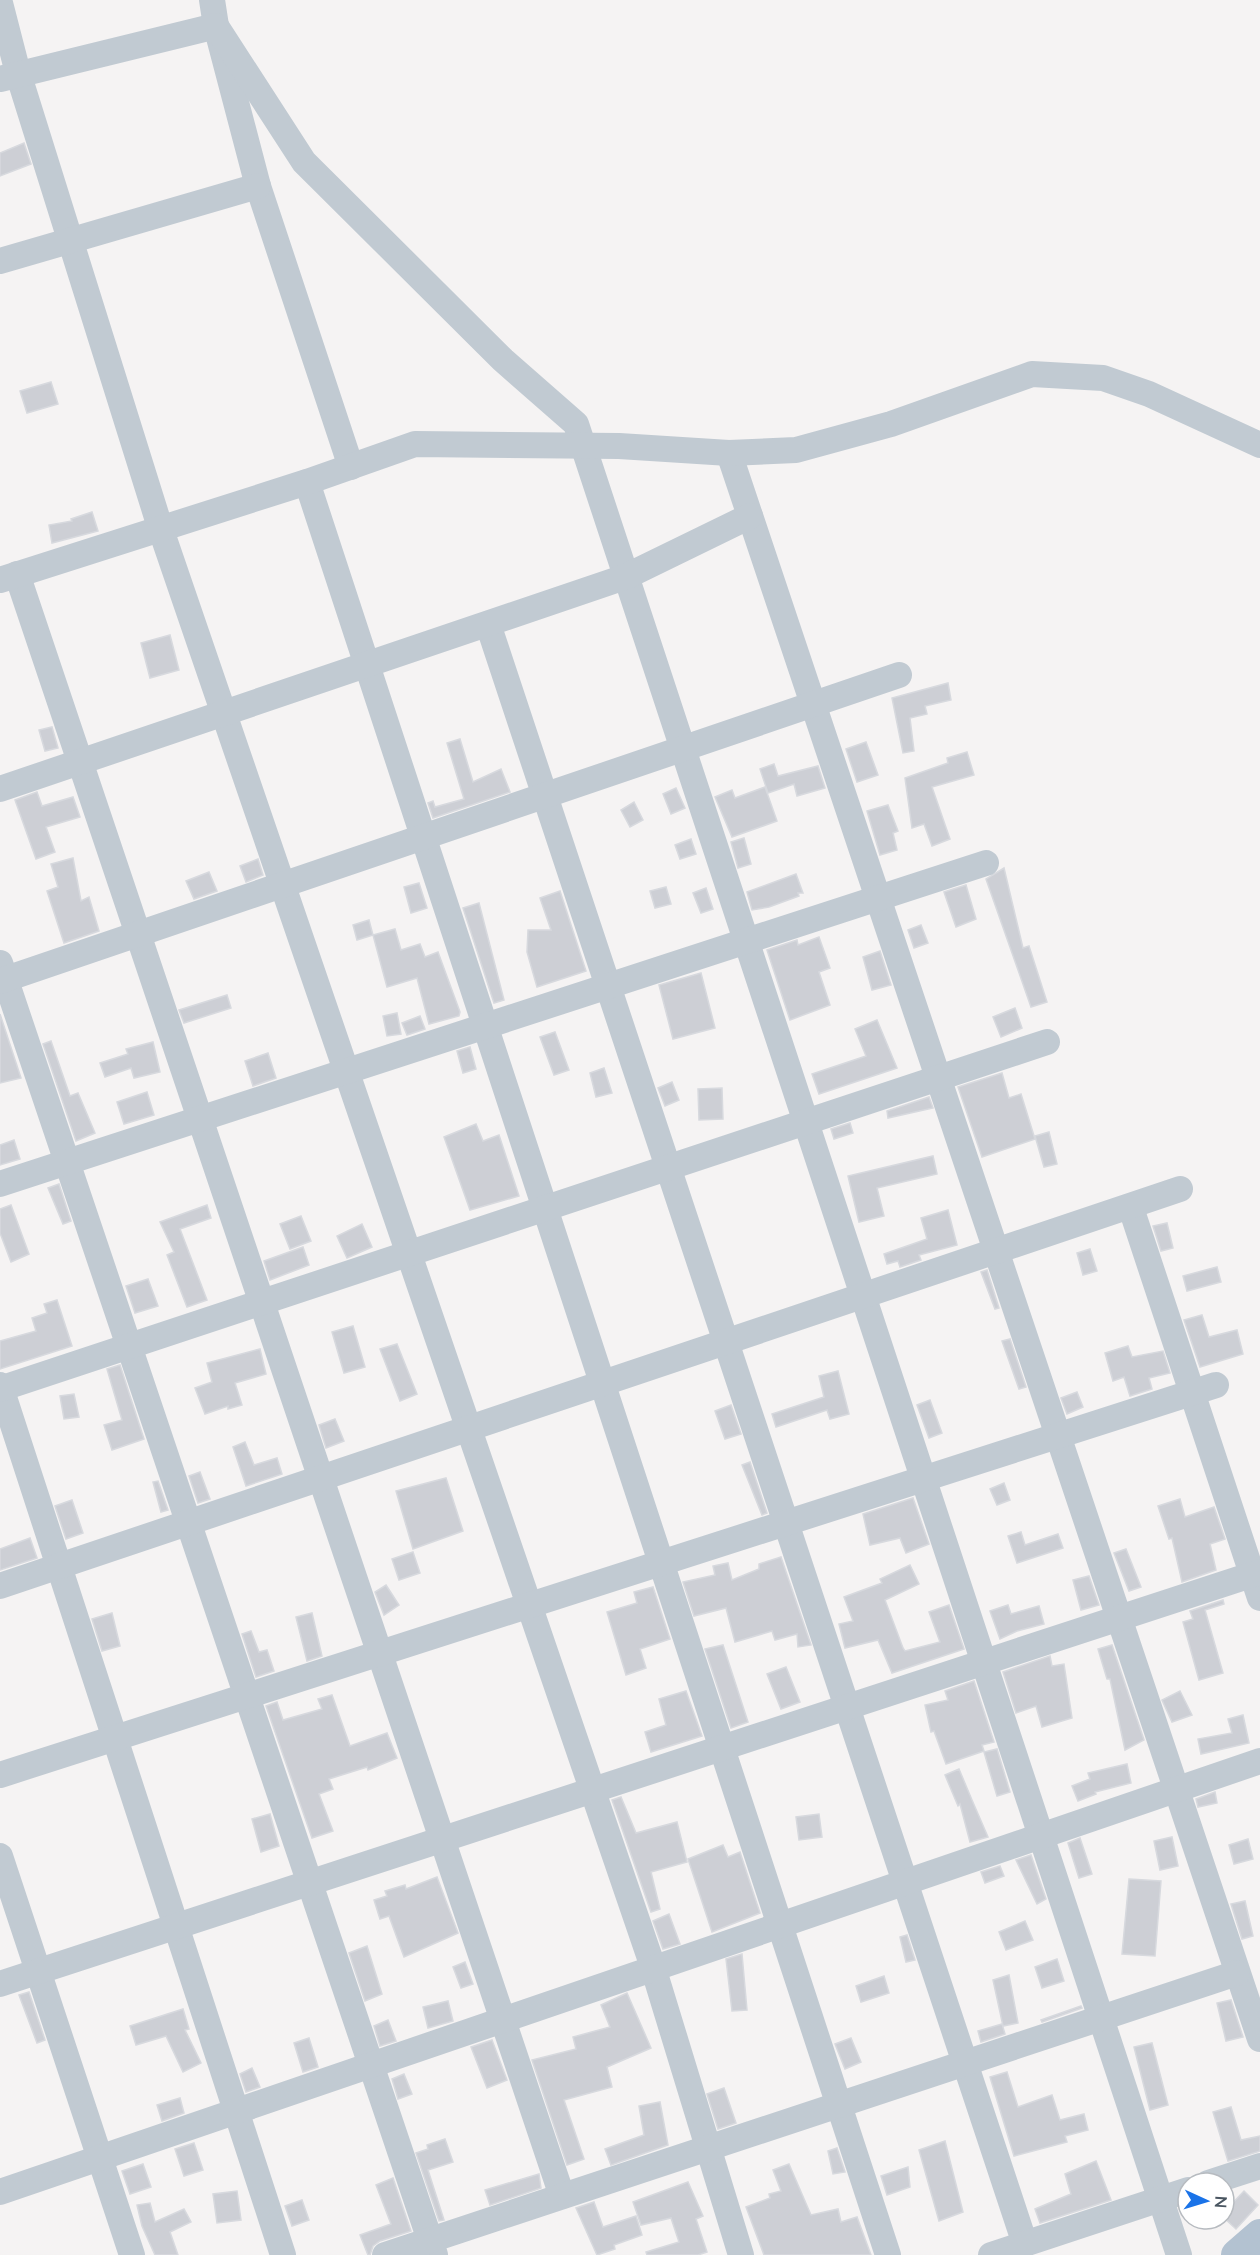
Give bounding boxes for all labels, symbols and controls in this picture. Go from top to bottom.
north arrow [1176,2171,1236,2231]
text: N [1212,2195,1231,2209]

